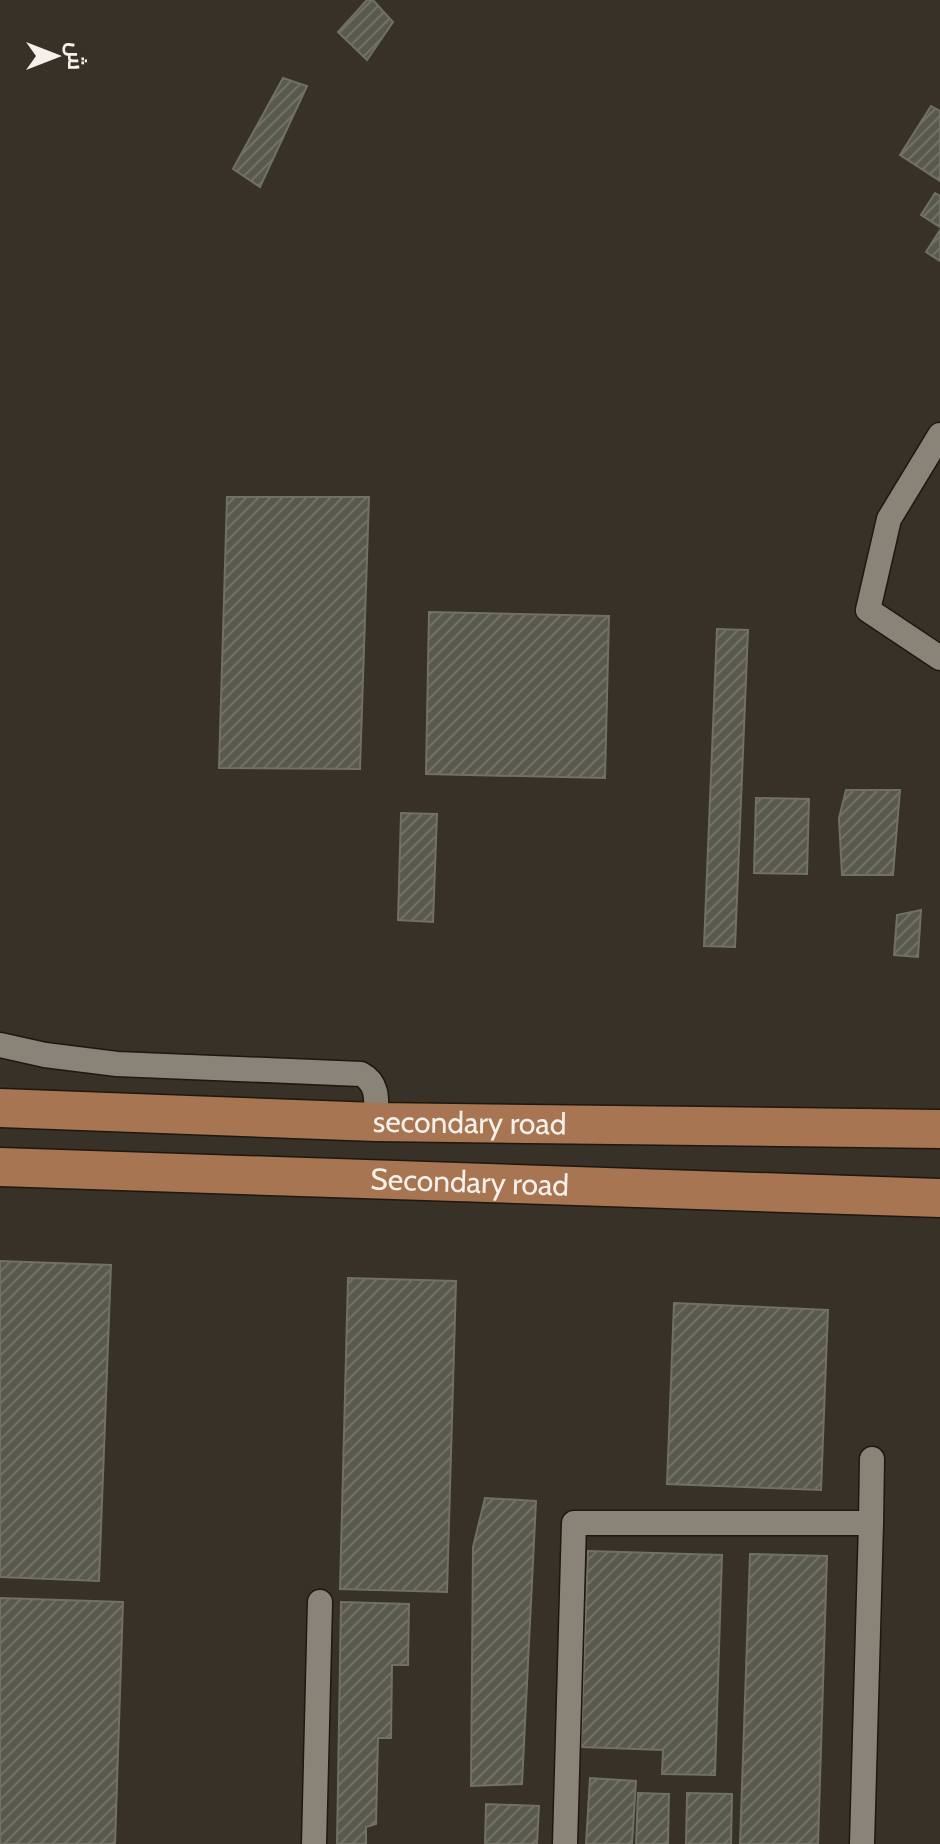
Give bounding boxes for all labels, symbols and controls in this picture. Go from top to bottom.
north arrow [16,16,96,96]
text: ش [62,42,89,70]
street label: secondary road [373,1103,567,1142]
street label: Secondary road [370,1160,570,1204]

